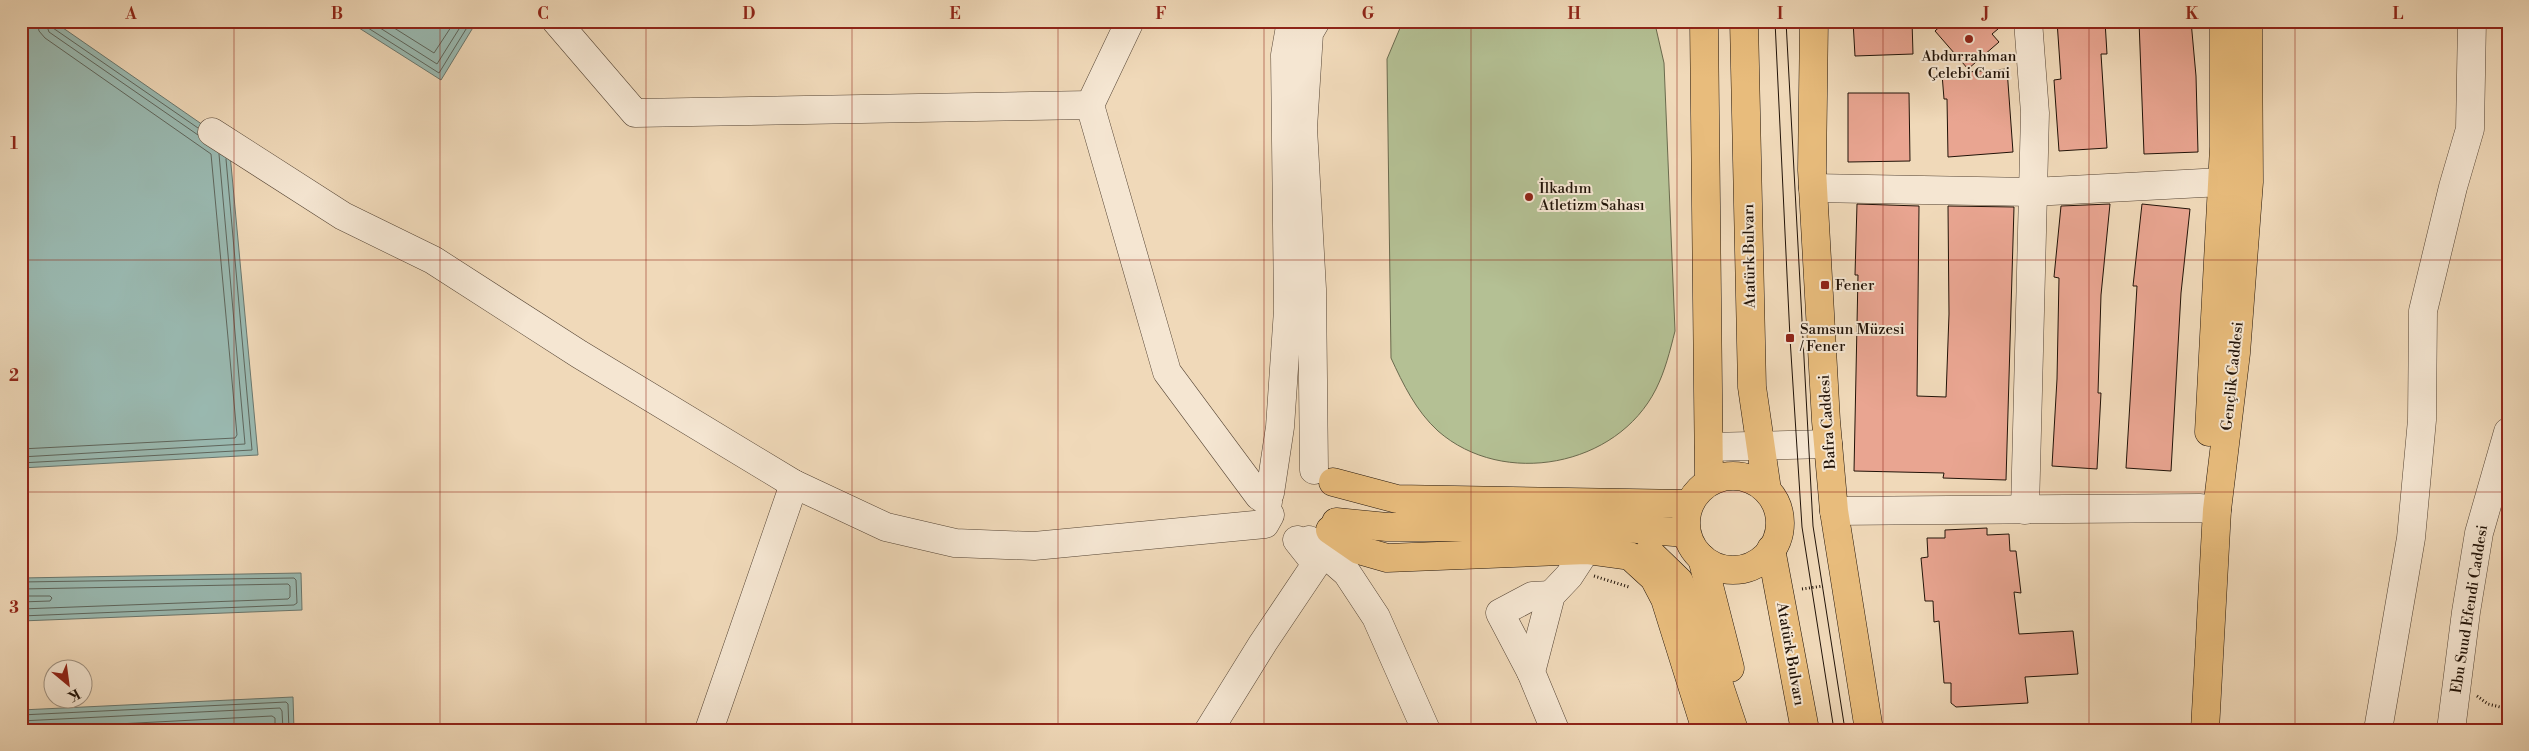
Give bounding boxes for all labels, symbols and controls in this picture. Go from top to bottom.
text: A [124,4,137,24]
text: B [331,4,343,24]
text: C [537,4,549,24]
text: D [743,4,756,24]
text: E [949,4,961,24]
text: F [1155,4,1167,24]
text: G [1362,4,1375,24]
text: H [1567,4,1581,24]
text: I [1777,4,1783,24]
text: J [1981,4,1989,24]
text: K [2186,4,2200,24]
text: L [2393,4,2404,24]
marker: Abdurrahman Çelebi Cami [1963,33,1975,45]
place label: Abdurrahman Çelebi Cami [1920,47,2017,83]
text: 1 [10,134,18,154]
place label: İlkadım Atletizm Sahası [1538,178,1645,215]
marker: İlkadım Atletizm Sahası [1523,191,1535,203]
street label: Atatürk Bulvarı [1739,203,1760,309]
place label: Fener [1835,276,1875,295]
marker: Fener [1819,279,1831,291]
place label: Samsun Müzesi / Fener [1799,320,1905,356]
street label: Gençlik Caddesi [2217,321,2248,431]
marker: Samsun Müzesi / Fener [1784,332,1796,344]
text: 2 [9,366,19,386]
street label: Bafra Caddesi [1815,374,1840,471]
street label: Ebu Suud Efendi Caddesi [2447,523,2492,695]
text: 3 [9,598,19,618]
street label: Atatürk Bulvarı [1772,600,1809,707]
north arrow [42,658,92,708]
text: K [64,684,83,705]

